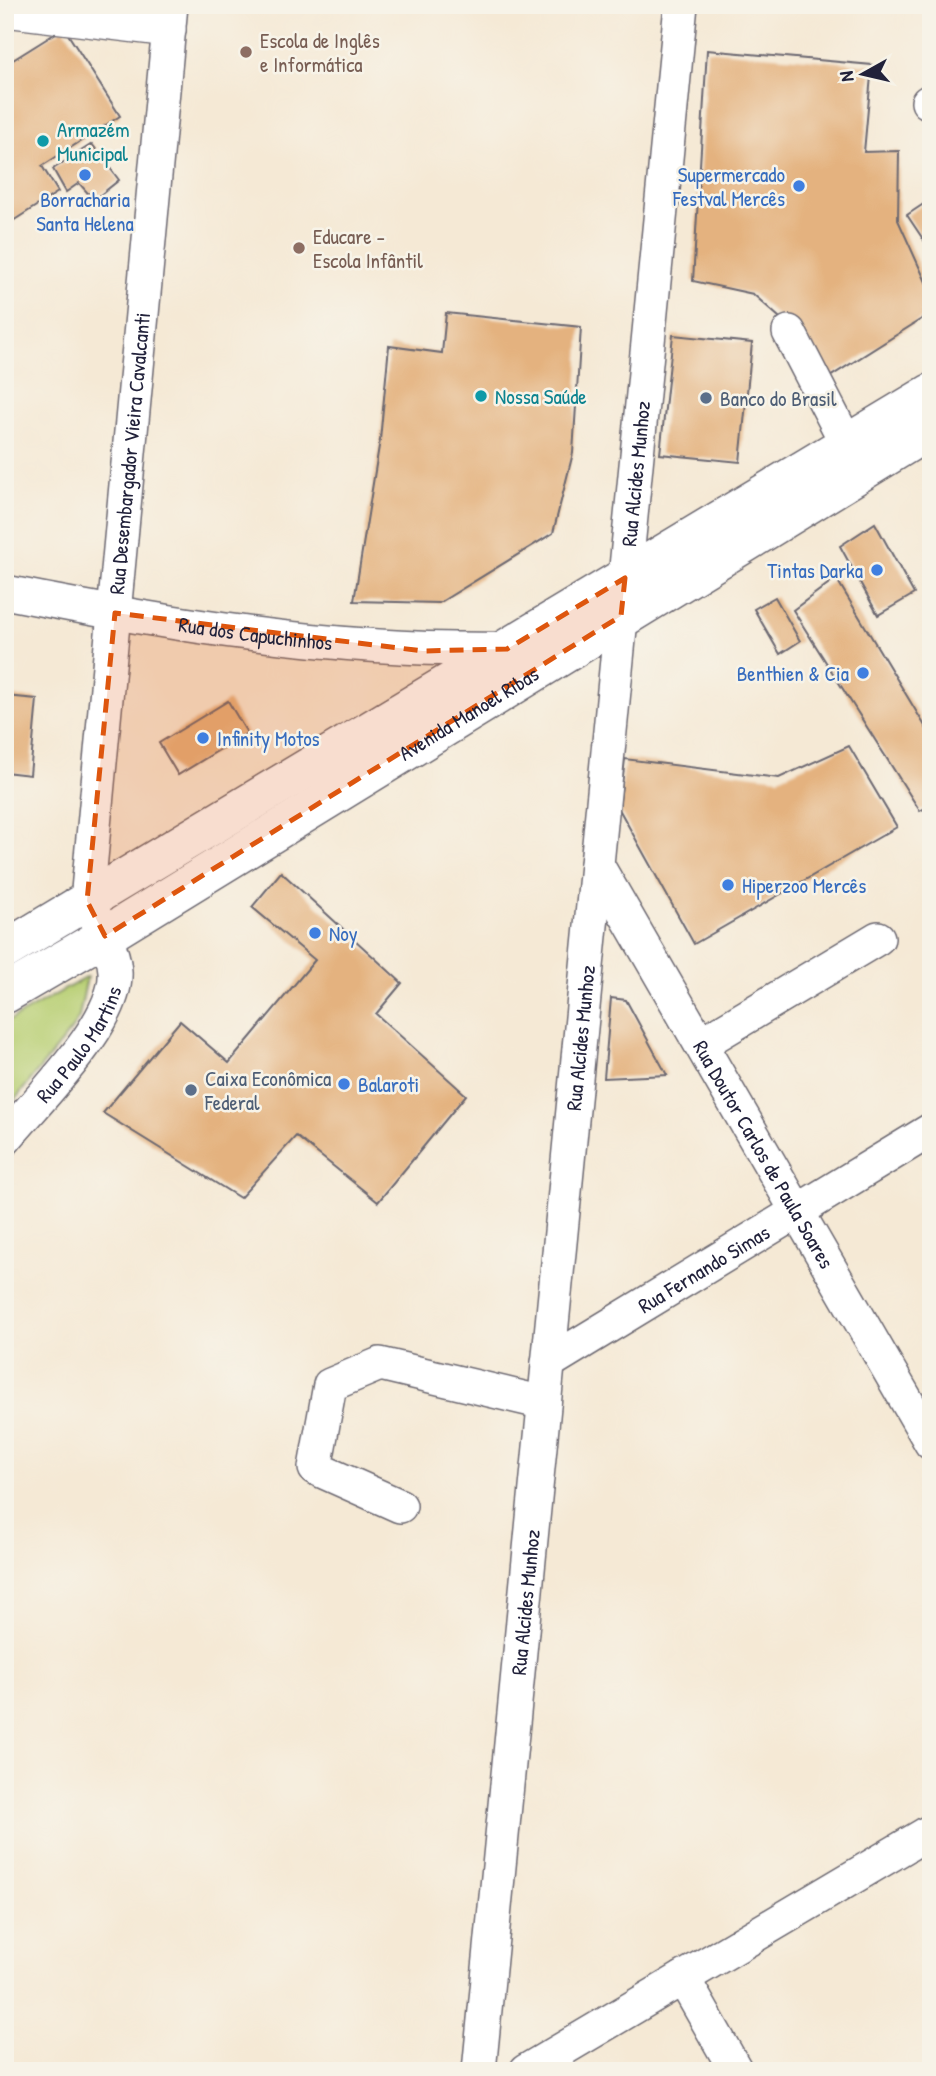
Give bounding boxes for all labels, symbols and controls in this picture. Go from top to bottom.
place label: Escola de Inglês e Informática [260,26,380,79]
north arrow [828,38,898,108]
marker: Escola de Inglês e Informática [238,44,254,60]
text: N [833,70,860,83]
place label: Armazém Municipal [57,115,129,168]
marker: Armazém Municipal [35,133,51,149]
place label: Supermercado Festval Mercês [672,160,785,213]
marker: Borracharia Santa Helena [77,167,93,183]
marker: Supermercado Festval Mercês [791,178,807,194]
place label: Borracharia Santa Helena [36,185,134,238]
place label: Educare - Escola Infântil [313,222,423,275]
marker: Educare - Escola Infântil [291,240,307,256]
street label: Rua Desembargador Vieira Cavalcanti [101,311,157,596]
place label: Nossa Saúde [495,382,587,411]
place label: Banco do Brasil [720,384,837,413]
marker: Nossa Saúde [473,388,489,404]
marker: Banco do Brasil [698,390,714,406]
street label: Rua Alcides Munhoz [614,400,657,548]
place label: Tintas Darka [767,556,863,585]
marker: Tintas Darka [869,562,885,578]
street label: Rua dos Capuchinhos [177,609,334,657]
street label: Avenida Manoel Ribas [393,659,544,767]
place label: Benthien & Cia [737,659,849,688]
marker: Benthien & Cia [855,665,871,681]
place label: Infinity Motos [217,724,320,753]
marker: Infinity Motos [195,730,211,746]
place label: Hiperzoo Mercês [742,871,866,900]
marker: Hiperzoo Mercês [720,877,736,893]
place label: Noy [329,919,358,948]
marker: Noy [307,925,323,941]
street label: Rua Alcides Munhoz [558,964,602,1112]
street label: Rua Paulo Martins [29,983,128,1109]
street label: Rua Doutor Carlos de Paula Soares [687,1035,841,1274]
place label: Caixa Econômica Federal [204,1064,331,1117]
place label: Balaroti [358,1070,419,1099]
marker: Balaroti [336,1076,352,1092]
marker: Caixa Econômica Federal [183,1082,199,1098]
street label: Rua Fernando Simas [632,1217,775,1320]
street label: Rua Alcides Munhoz [503,1528,546,1676]

